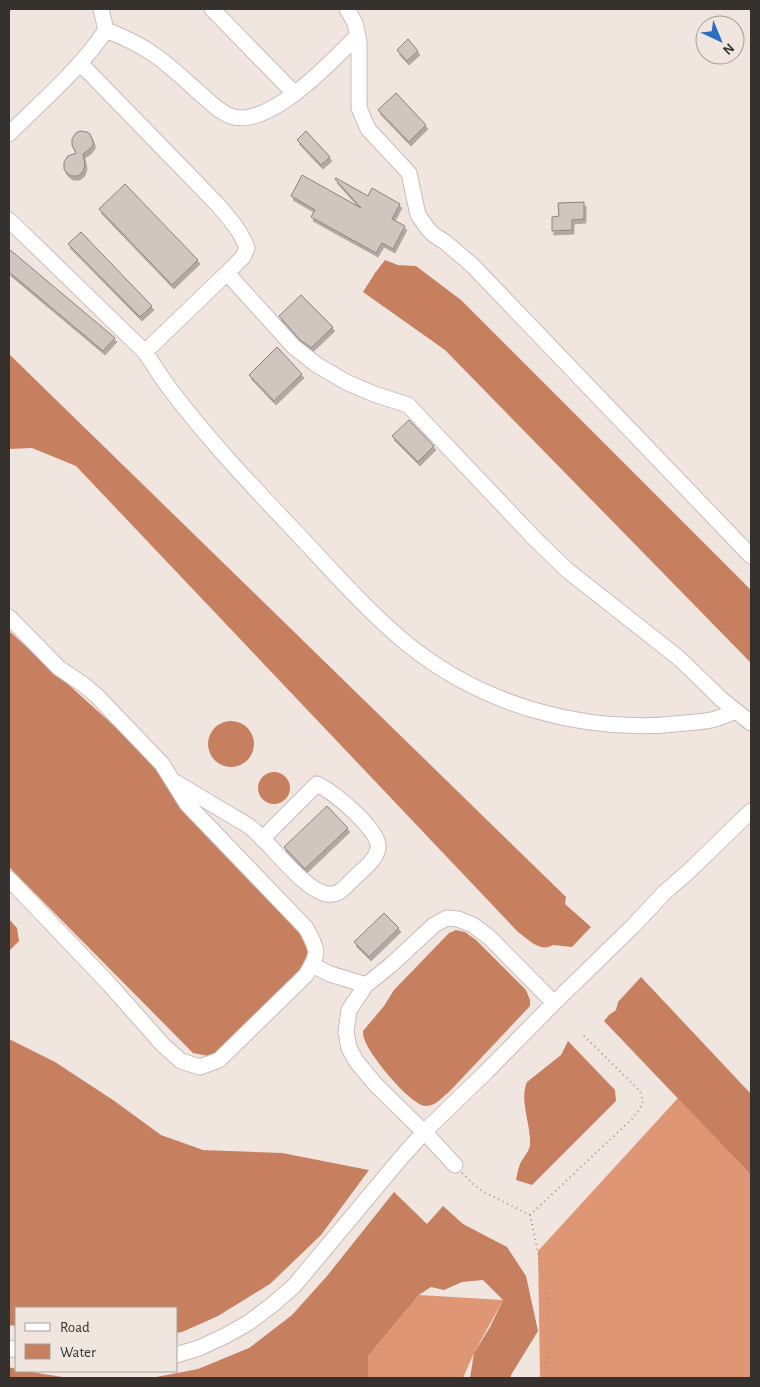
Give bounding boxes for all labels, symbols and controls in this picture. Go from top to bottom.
north arrow [695,15,745,65]
text: N [720,40,737,57]
legend [15,1307,178,1372]
text: Road [60,1320,90,1335]
text: Water [60,1345,96,1360]

